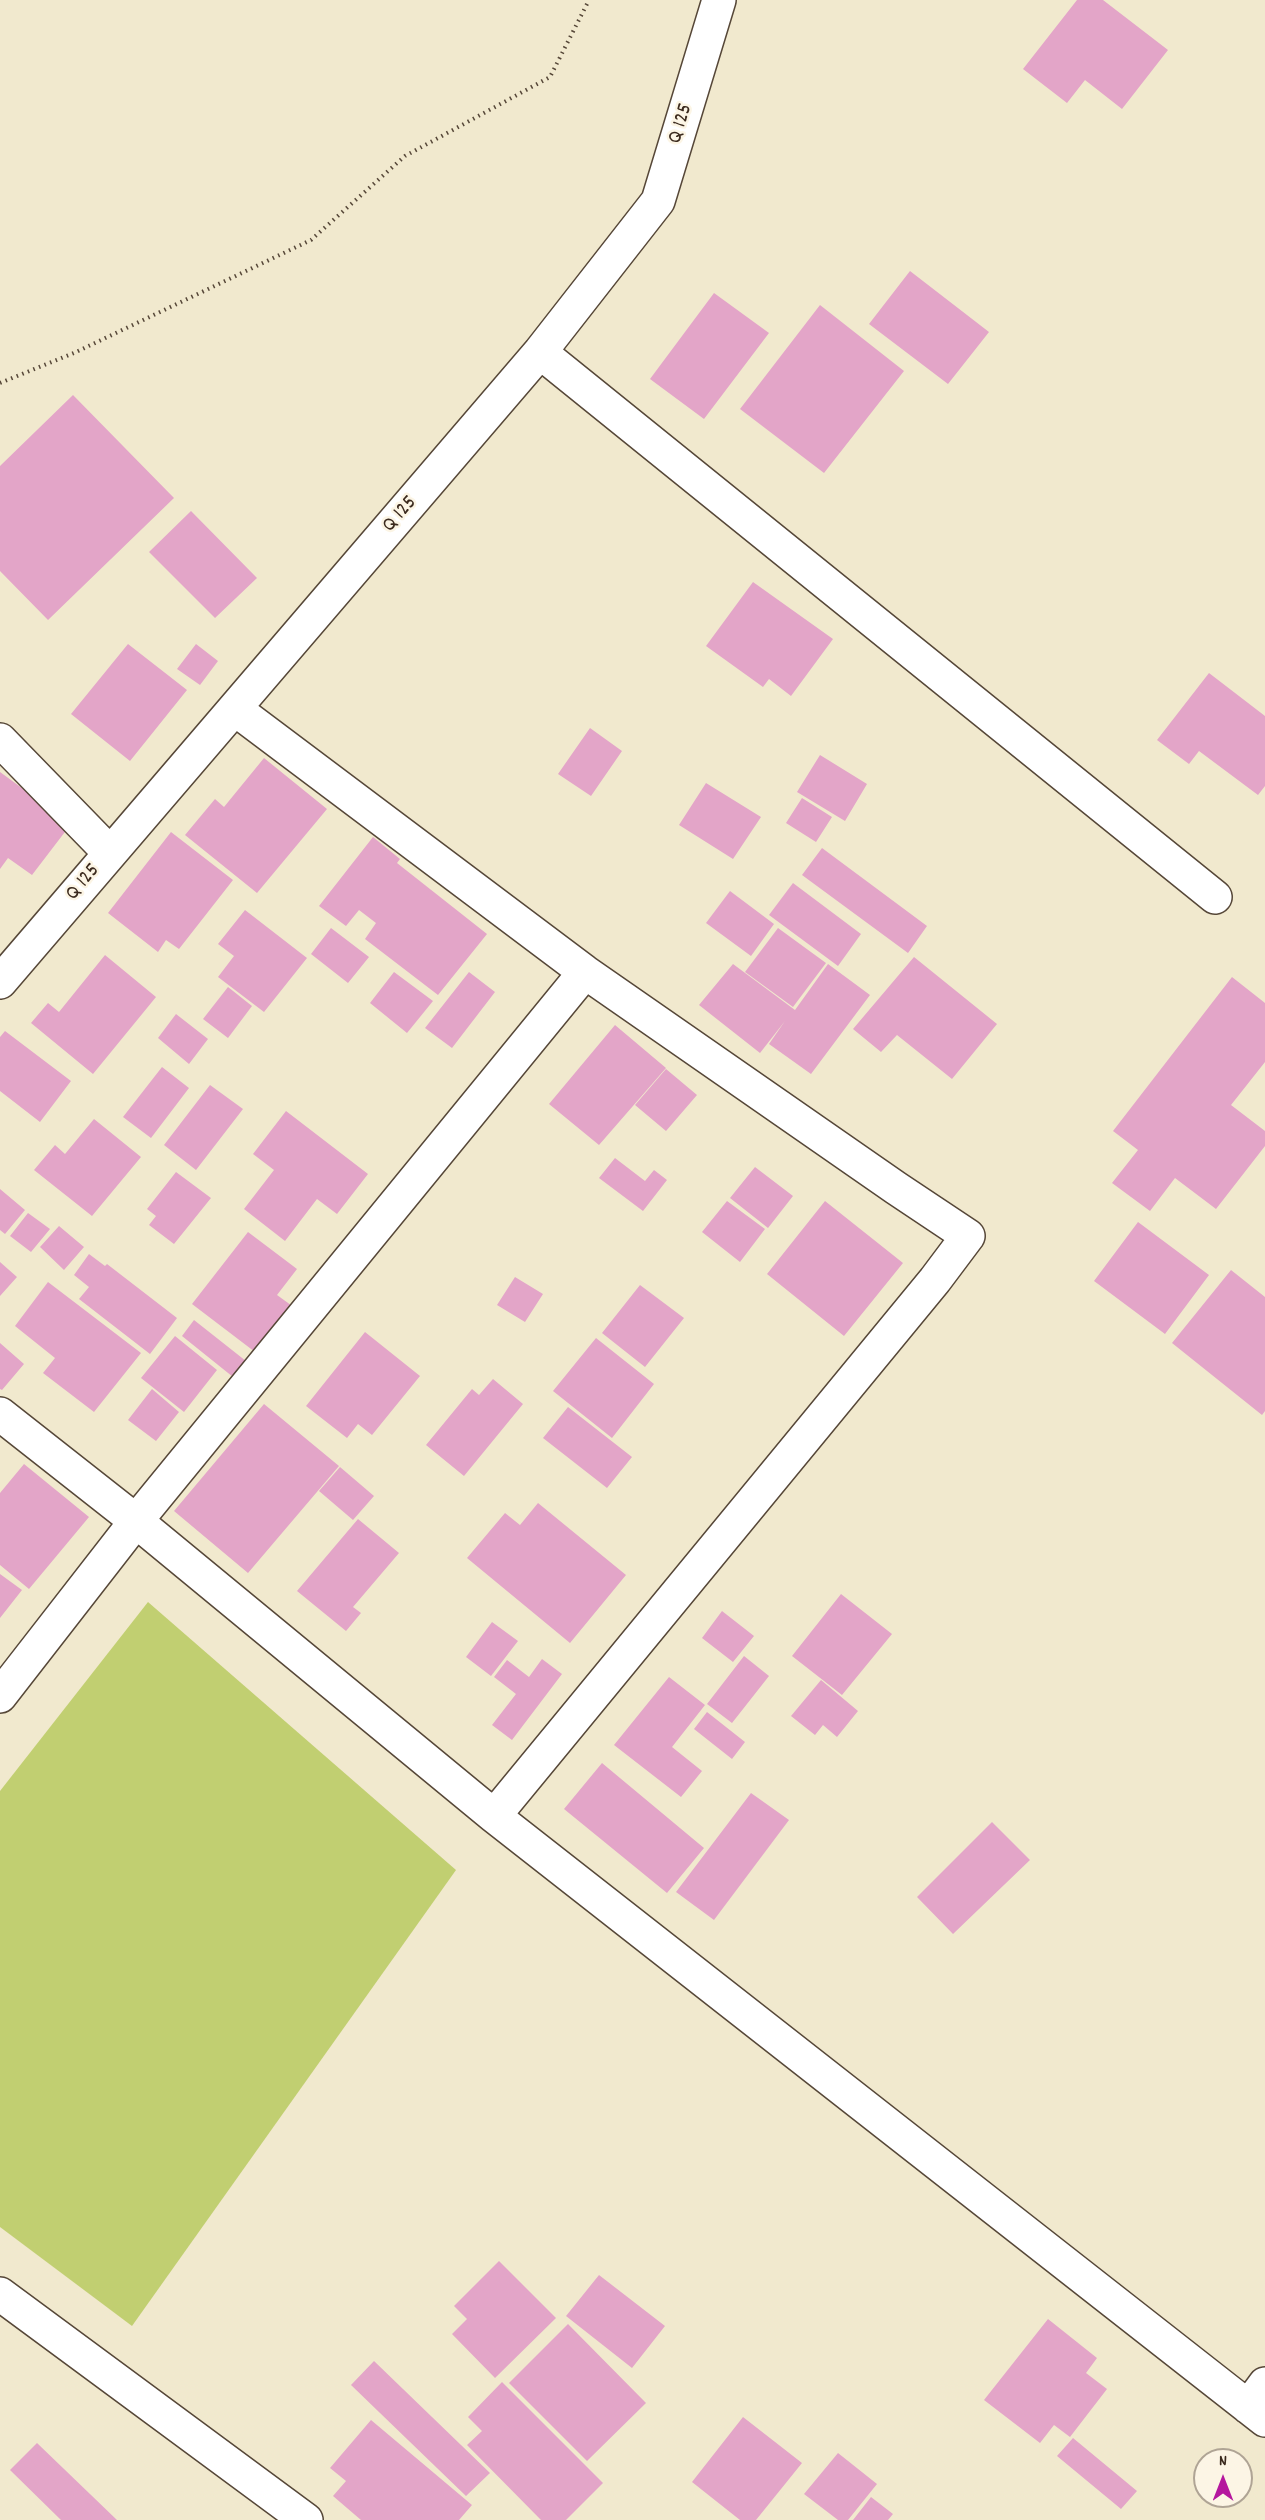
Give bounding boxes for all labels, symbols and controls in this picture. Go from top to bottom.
street label: Q 125 [664,101,700,147]
street label: Q 125 [378,491,424,539]
street label: Q 125 [61,859,107,907]
north arrow [1193,2448,1253,2508]
text: N [1219,2450,1227,2473]

